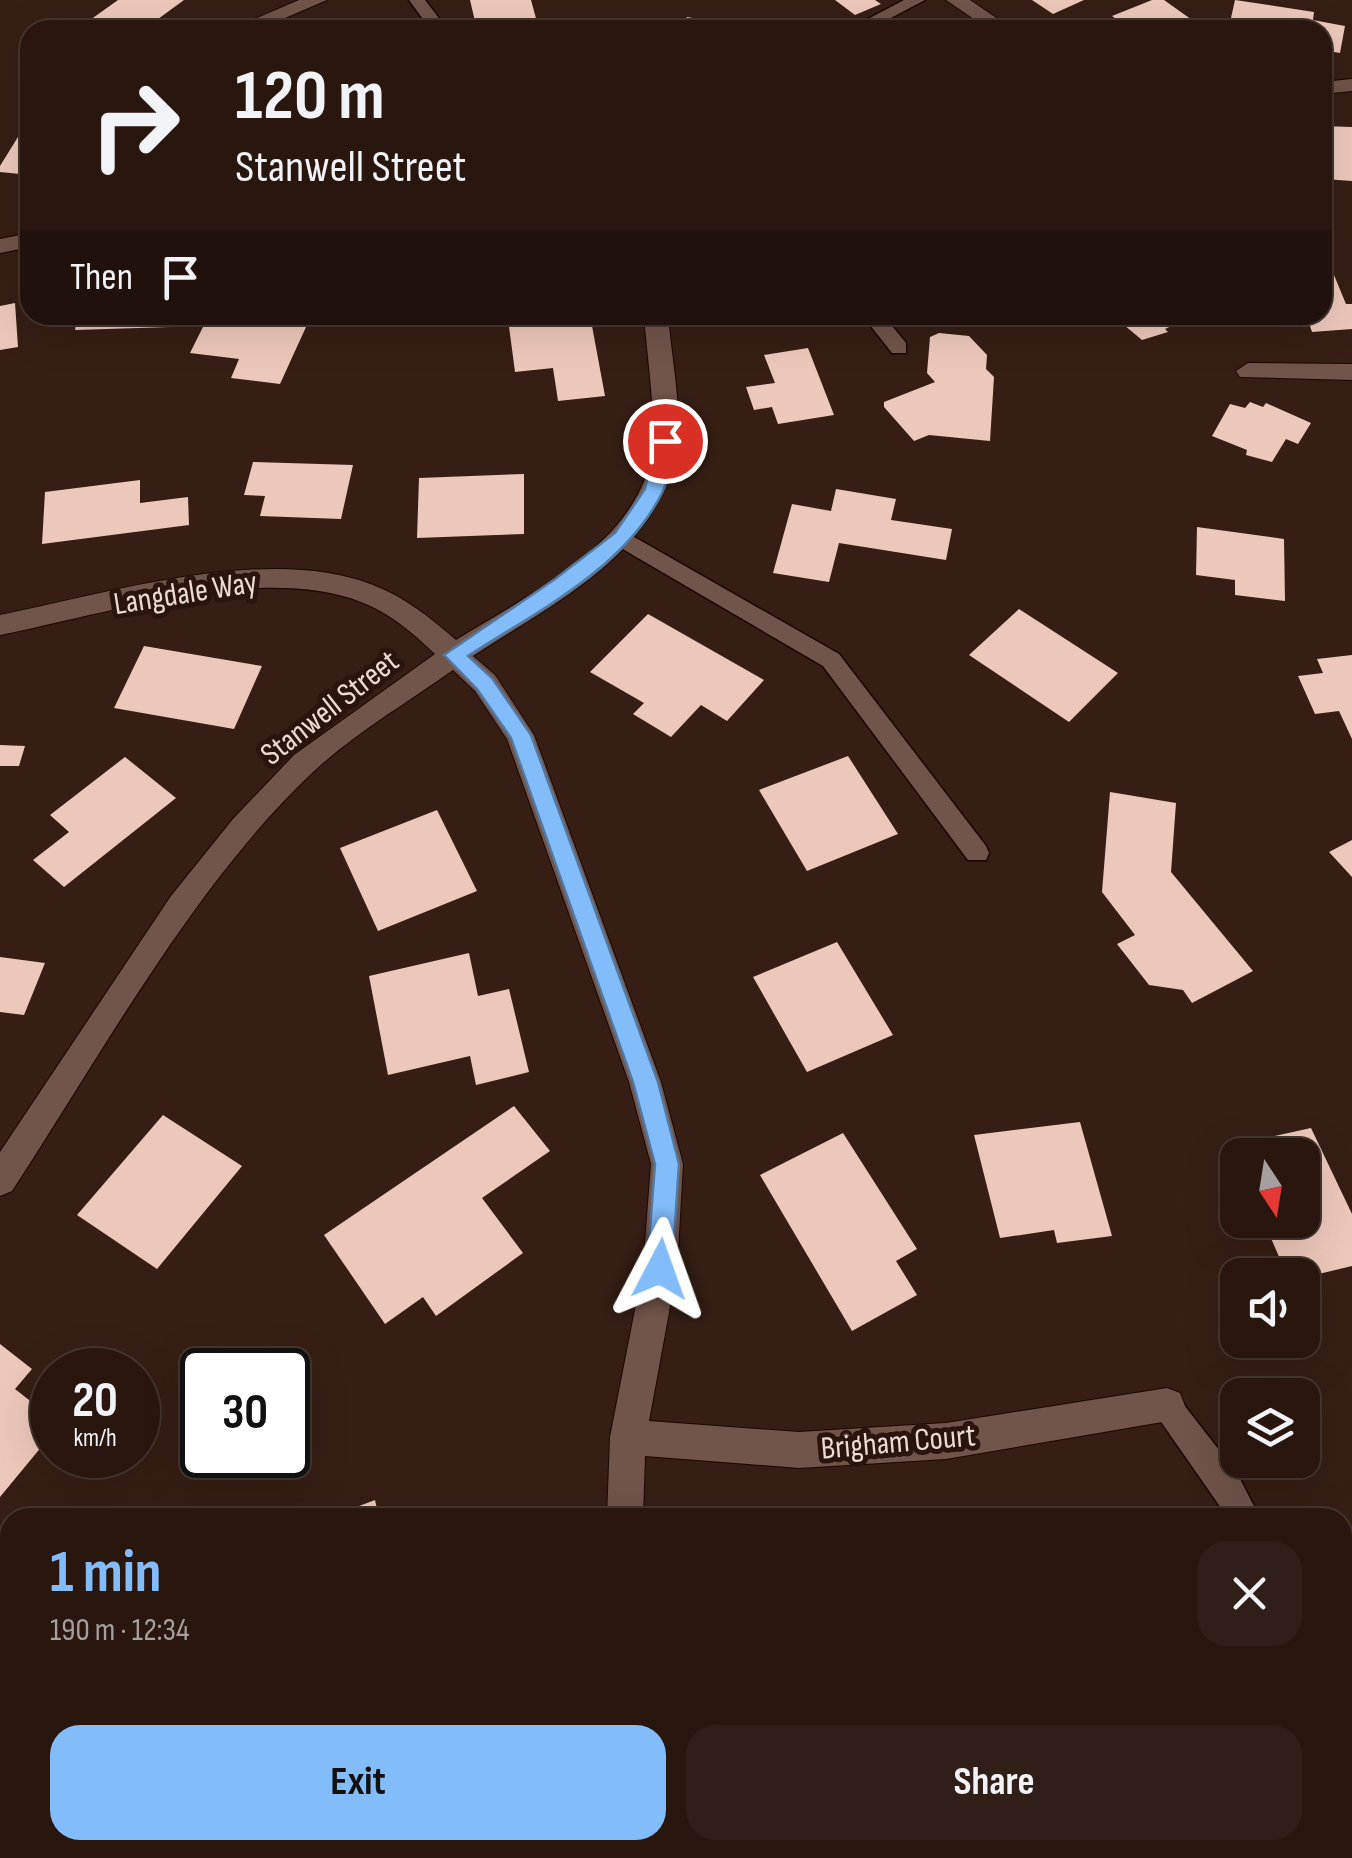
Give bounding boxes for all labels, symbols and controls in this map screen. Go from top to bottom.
text: 120 m [235,55,385,139]
icon: right [70,60,200,190]
text: Stanwell Street [235,140,466,195]
icon: arrive [153,250,208,305]
text: Then [70,255,133,300]
pin [623,399,708,484]
icon: arrive [638,414,693,469]
street label: Langdale Way [111,563,260,624]
street label: Stanwell Street [253,642,407,774]
north arrow [1220,1138,1320,1238]
map controls [1220,1138,1320,1478]
position arrow [608,1217,712,1321]
button: sound [1220,1258,1320,1358]
speed limit sign: 30 [180,1348,310,1478]
text: 20 [72,1371,118,1431]
button: layers [1220,1378,1320,1478]
street label: Brigham Court [819,1416,977,1469]
text: km/h [73,1423,117,1454]
text: 1 min [50,1537,162,1609]
button: close [1197,1541,1302,1646]
text: 190 m · 12:34 [50,1611,189,1650]
button: Exit [50,1725,666,1840]
button: Share [686,1725,1302,1840]

